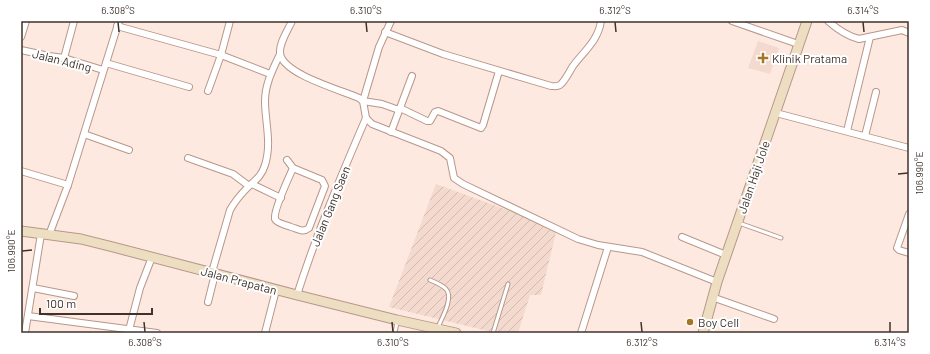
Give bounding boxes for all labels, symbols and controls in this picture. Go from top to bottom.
text: 6.308°S [101,4,135,16]
text: 6.310°S [350,4,382,16]
text: 6.312°S [599,4,631,16]
text: 6.314°S [847,4,879,16]
street label: Jalan Ading [31,46,93,74]
place label: Klinik Pratama [772,51,847,65]
marker: Klinik Pratama [757,52,769,64]
street label: Jalan Haji Jole [734,139,772,215]
text: 106.990°E [913,151,925,195]
street label: Jalan Gang Saen [307,164,353,248]
text: 106.990°E [5,229,17,273]
street label: Jalan Prapatan [199,263,279,297]
scale bar [40,290,152,316]
text: 100 m [46,296,76,310]
place label: Boy Cell [698,315,739,329]
marker: Boy Cell [685,317,695,327]
text: 6.308°S [128,336,162,348]
text: 6.310°S [377,336,409,348]
text: 6.312°S [626,336,658,348]
text: 6.314°S [874,336,906,348]

